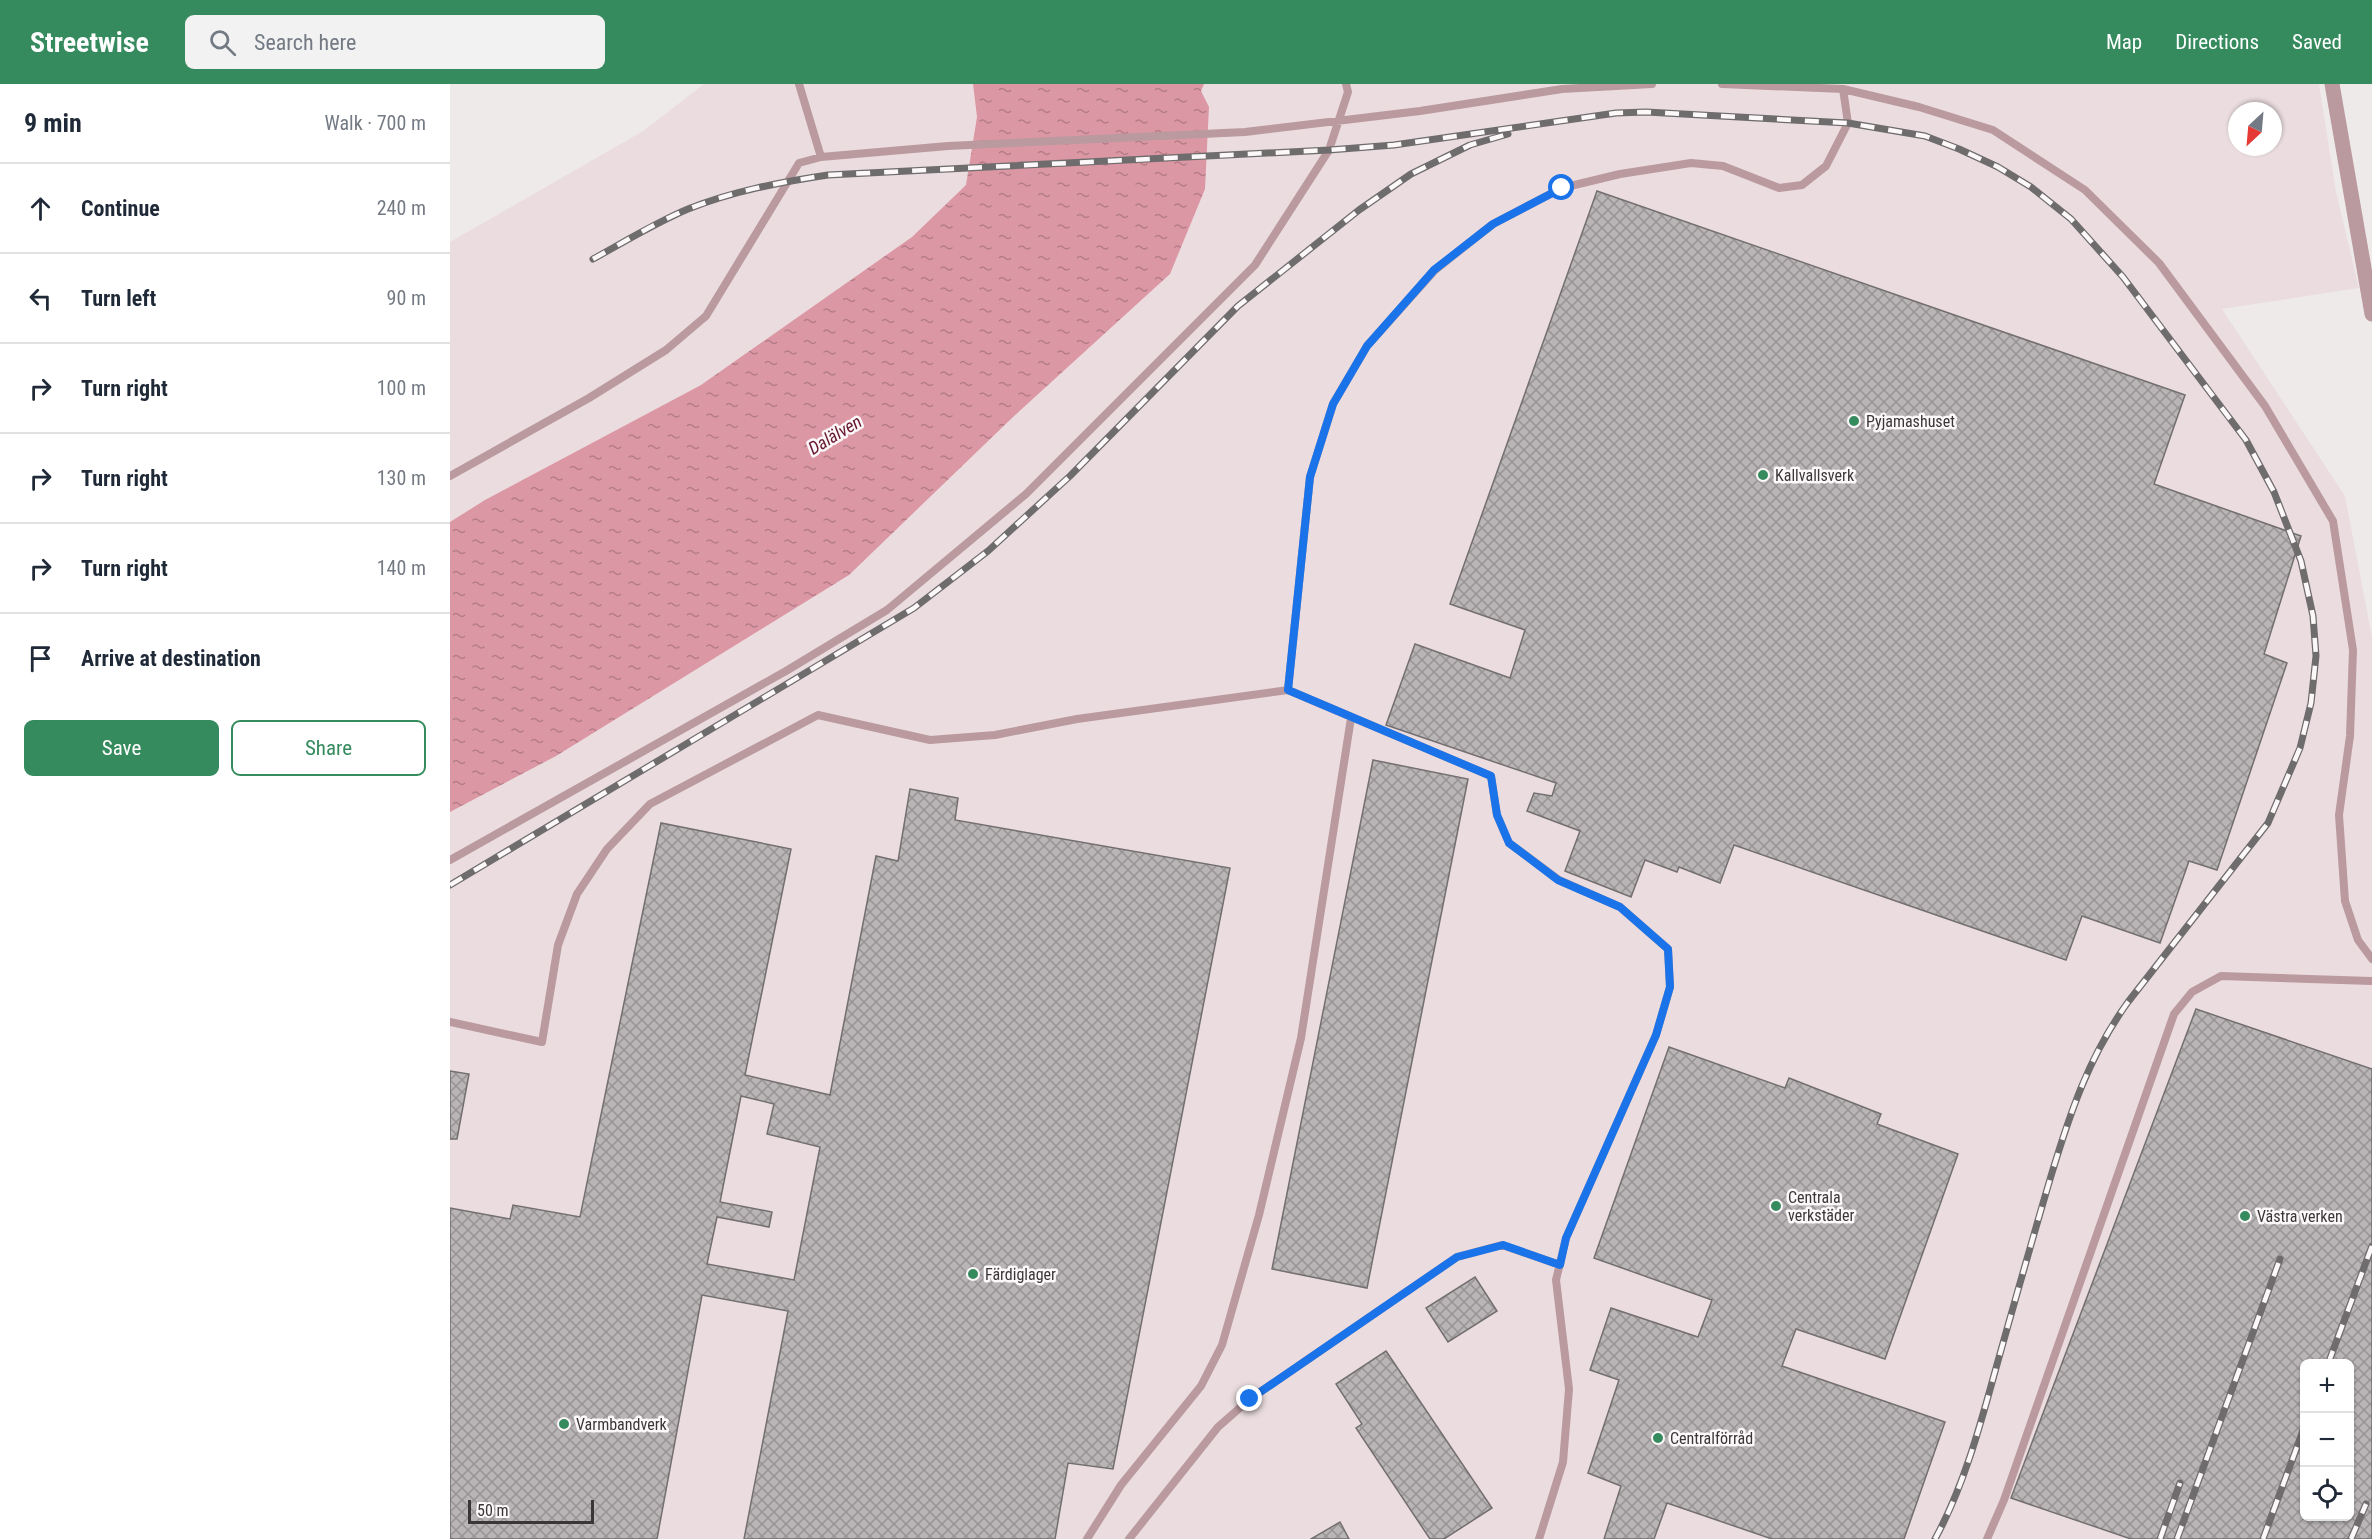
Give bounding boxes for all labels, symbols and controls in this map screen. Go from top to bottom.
search box [185,15,605,69]
text: Streetwise [30,26,149,59]
icon: search [206,26,239,59]
text: Search here [254,30,356,55]
text: Map [2106,30,2142,54]
text: Directions [2175,30,2259,54]
text: Saved [2292,30,2342,54]
north arrow [2228,102,2282,156]
text: 9 min [24,108,82,138]
text: Walk · 700 m [325,111,426,135]
route start [1548,174,1574,200]
icon: ahead [24,192,57,225]
text: Continue [81,196,160,221]
text: 240 m [377,196,426,220]
icon: left [24,282,57,315]
text: Turn left [81,286,156,311]
text: 90 m [387,286,426,310]
icon: right [24,372,57,405]
text: Turn right [81,376,168,401]
text: 100 m [377,376,426,400]
water label: Dalälven [804,410,865,459]
place label: Pyjamashuset [1866,412,1955,431]
marker: Pyjamashuset [1847,414,1861,428]
icon: right [24,462,57,495]
text: Turn right [81,466,168,491]
text: 130 m [377,466,426,490]
place label: Kallvallsverk [1775,466,1855,485]
marker: Kallvallsverk [1756,468,1770,482]
icon: right [24,552,57,585]
text: Turn right [81,556,168,581]
text: 140 m [377,556,426,580]
icon: arrive [24,642,57,675]
text: Arrive at destination [81,646,261,671]
button: Save [24,720,219,776]
button: Share [231,720,426,776]
place label: Centrala verkstäder [1788,1188,1854,1225]
marker: Centrala verkstäder [1769,1199,1783,1213]
place label: Västra verken [2257,1207,2343,1226]
marker: Västra verken [2238,1209,2252,1223]
place label: Färdiglager [985,1265,1056,1284]
marker: Färdiglager [966,1267,980,1281]
map controls [2300,1359,2354,1521]
button: + [2300,1359,2354,1413]
route end [1236,1385,1262,1411]
button: − [2300,1413,2354,1467]
place label: Varmbandverk [576,1415,668,1434]
marker: Varmbandverk [557,1417,571,1431]
place label: Centralförråd [1670,1429,1753,1448]
marker: Centralförråd [1651,1431,1665,1445]
button: locate [2300,1467,2354,1521]
scale bar [468,1497,594,1524]
text: 50 m [477,1501,509,1520]

